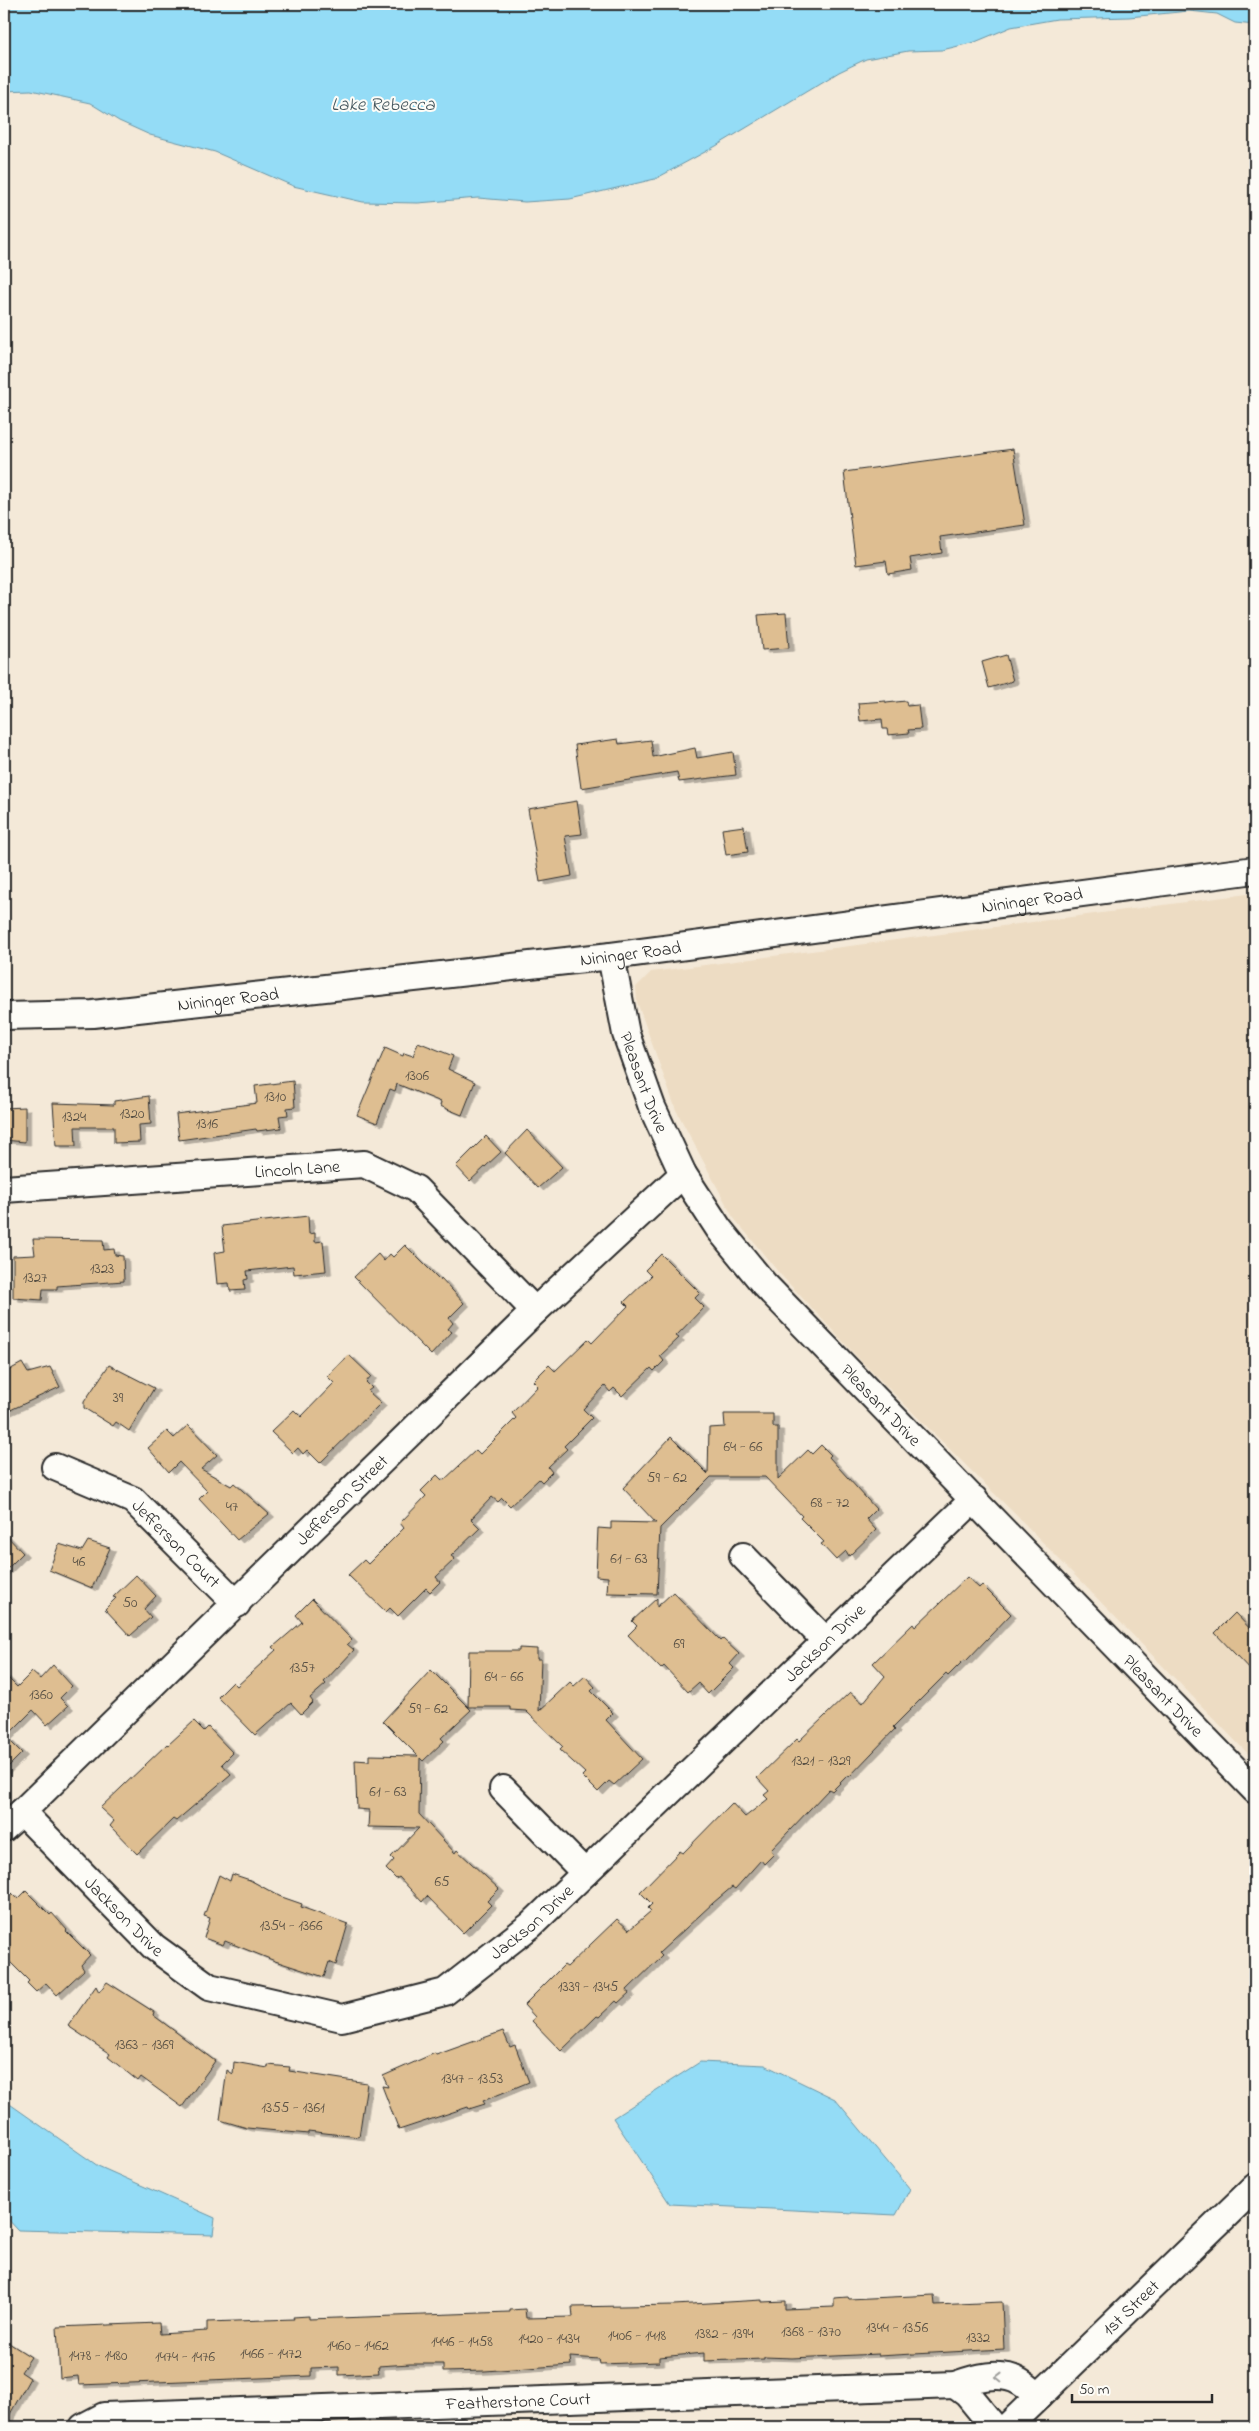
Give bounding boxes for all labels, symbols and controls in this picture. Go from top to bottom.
water label: Lake Rebecca [331,92,436,119]
street label: Nininger Road [980,882,1084,921]
street label: Nininger Road [579,936,683,974]
street label: Nininger Road [176,982,280,1019]
street label: Pleasant Drive [611,1029,674,1139]
house number: 1306 [405,1065,429,1087]
house number: 1310 [264,1086,287,1108]
house number: 1320 [120,1103,145,1125]
house number: 1324 [62,1106,86,1128]
house number: 1316 [196,1113,219,1135]
street label: Lincoln Lane [254,1155,342,1187]
house number: 1323 [90,1258,114,1280]
house number: 1327 [23,1267,47,1289]
street label: Pleasant Drive [834,1359,927,1454]
house number: 39 [113,1387,124,1409]
house number: 64 - 66 [723,1436,763,1458]
street label: Jefferson Street [291,1450,395,1553]
house number: 59 - 62 [647,1467,688,1489]
house number: 68 - 72 [811,1492,850,1514]
street label: Jefferson Court [125,1494,225,1595]
house number: 47 [226,1496,238,1518]
house number: 61 - 63 [610,1548,648,1570]
house number: 46 [73,1551,86,1573]
house number: 50 [122,1592,138,1614]
street label: Jackson Drive [780,1598,873,1689]
house number: 69 [673,1633,685,1655]
street label: Pleasant Drive [1116,1650,1209,1745]
house number: 1357 [289,1657,315,1679]
house number: 64 - 66 [484,1666,524,1688]
house number: 1360 [29,1684,54,1706]
house number: 59 - 62 [408,1698,449,1720]
house number: 1321 - 1329 [791,1750,851,1772]
house number: 61 - 63 [369,1781,407,1803]
house number: 65 [434,1871,450,1893]
street label: Jackson Drive [77,1872,169,1965]
street label: Jackson Drive [485,1879,581,1967]
house number: 1354 - 1366 [259,1915,323,1937]
house number: 1339 - 1345 [558,1976,619,1998]
house number: 1363 - 1369 [115,2034,174,2056]
house number: 1347 - 1353 [441,2068,503,2090]
house number: 1355 - 1361 [261,2097,325,2119]
street label: 1st Street [1097,2275,1167,2343]
house number: 1344 - 1356 [866,2317,929,2339]
house number: 1368 - 1370 [781,2321,841,2343]
house number: 1382 - 1394 [695,2323,753,2345]
house number: 1406 - 1418 [608,2325,667,2347]
house number: 1332 [966,2327,991,2349]
house number: 1420 - 1434 [518,2328,580,2350]
house number: 1446 - 1458 [431,2331,493,2353]
house number: 1460 - 1462 [327,2335,390,2357]
house number: 1466 - 1472 [240,2343,302,2365]
house number: 1478 - 1480 [69,2345,128,2367]
house number: 1474 - 1476 [155,2346,215,2368]
scale bar [1072,2371,1212,2403]
one-way arrow [995,2372,1003,2382]
text: 50 m [1079,2379,1110,2401]
street label: Featherstone Court [444,2387,591,2419]

